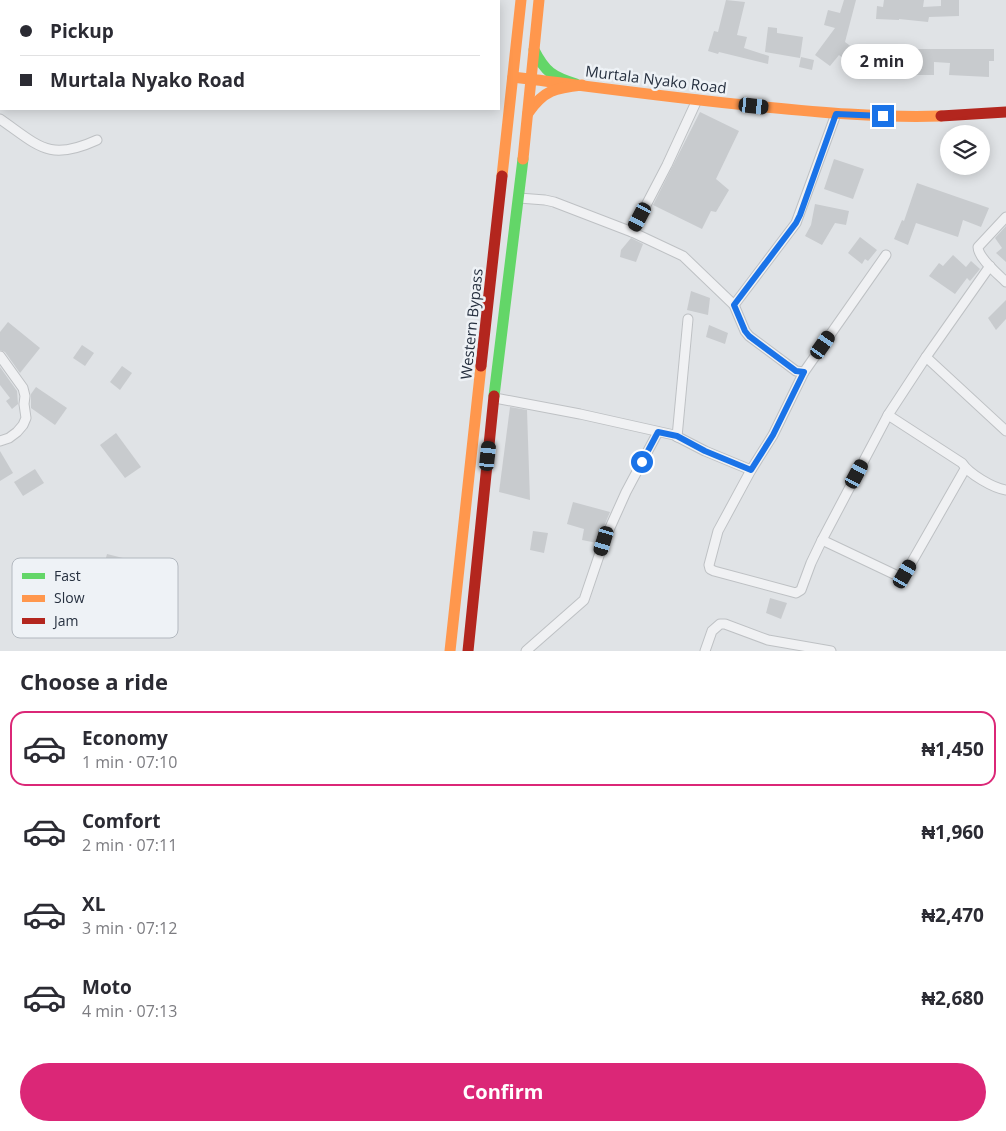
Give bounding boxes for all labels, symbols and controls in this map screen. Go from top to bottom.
text: Pickup [50,18,114,44]
callout: 2 min [842,44,924,78]
text: 2 min [860,50,904,72]
street label: Murtala Nyako Road [584,60,728,98]
text: Murtala Nyako Road [50,67,245,93]
car [738,97,769,115]
route end [872,105,894,127]
map controls [940,125,990,175]
button: layers [940,125,990,175]
car [626,200,653,234]
street label: Western Bypass [455,268,487,380]
car [808,328,837,362]
car [478,440,497,472]
route start [631,451,653,473]
car [843,457,870,491]
car [592,524,615,558]
car [891,557,918,591]
legend [12,558,178,638]
text: Fast [54,566,81,585]
text: Slow [54,588,85,607]
text: Jam [52,611,79,630]
text: Choose a ride [20,666,168,696]
text: Economy [82,725,168,751]
icon: car [22,726,67,771]
text: ₦1,450 [921,736,984,762]
text: 1 min · 07:10 [82,751,177,773]
text: Comfort [82,808,161,834]
icon: car [22,809,67,854]
text: ₦1,960 [921,819,984,845]
text: 2 min · 07:11 [82,834,177,856]
text: XL [82,891,105,917]
icon: car [22,892,67,937]
text: ₦2,470 [921,902,984,928]
text: 3 min · 07:12 [82,917,177,939]
text: Moto [82,974,132,1000]
icon: car [22,975,67,1020]
text: ₦2,680 [921,985,984,1011]
text: 4 min · 07:13 [82,1000,177,1022]
button: Confirm [20,1063,986,1121]

